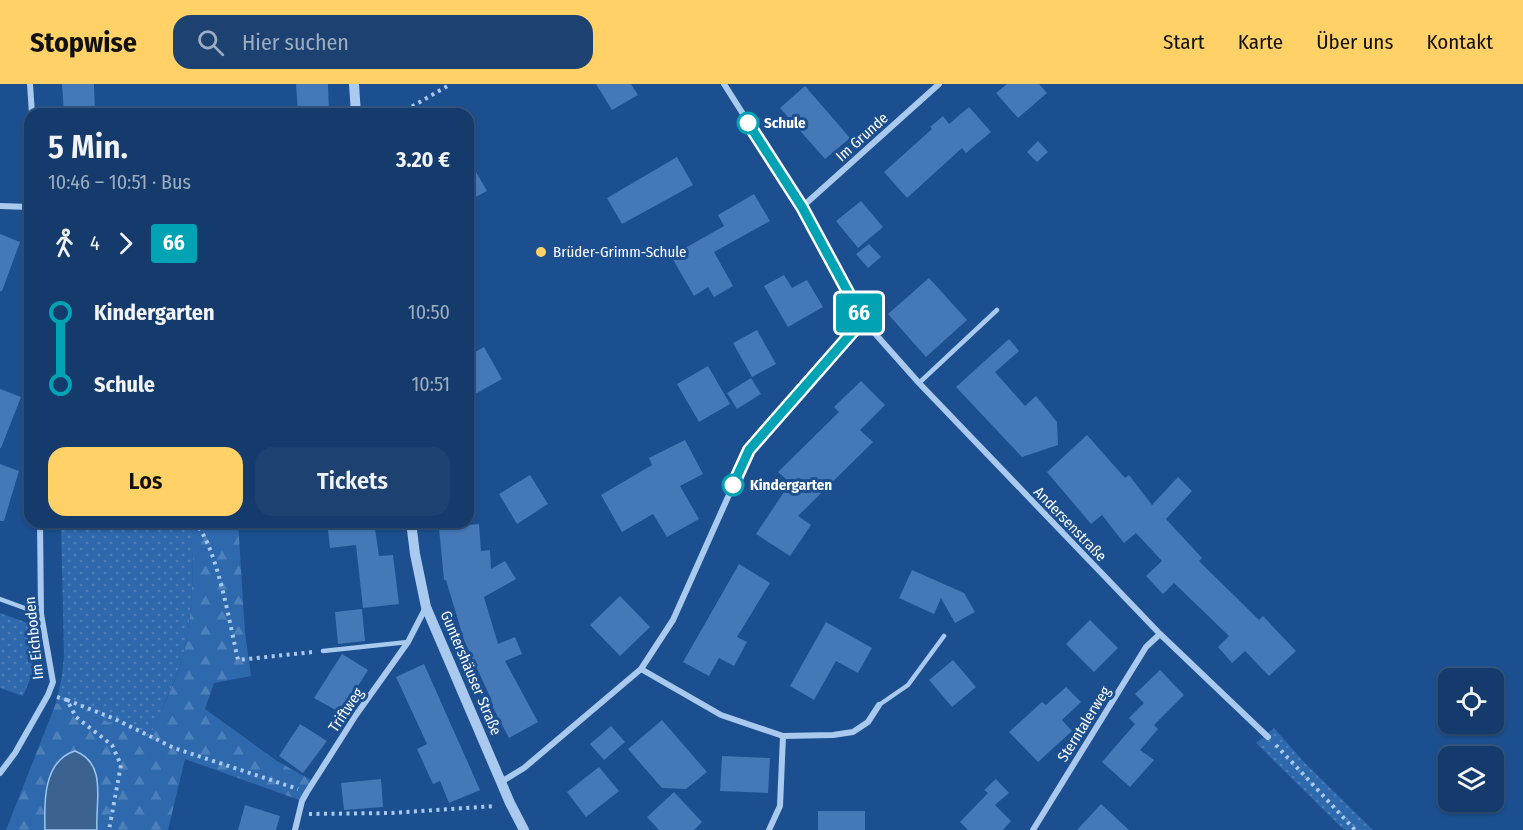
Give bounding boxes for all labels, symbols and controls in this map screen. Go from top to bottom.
search box [173,15,593,69]
text: Stopwise [30,26,137,59]
icon: search [194,26,227,59]
text: Hier suchen [242,29,349,56]
text: Start [1163,29,1205,55]
text: Karte [1238,29,1283,55]
text: Über uns [1316,29,1393,55]
text: Kontakt [1426,29,1493,55]
street label: Im Grunde [832,109,892,165]
marker: Schule [737,112,759,134]
place label: Schule [764,114,806,132]
text: 5 Min. [48,127,128,167]
text: 3.20 € [396,146,450,173]
text: 10:46 – 10:51 · Bus [48,170,191,194]
icon: walk [48,227,81,260]
icon: forward [109,227,142,260]
text: 66 [163,230,185,256]
text: 4 [90,231,100,255]
place label: Brüder-Grimm-Schule [553,243,687,261]
marker: Brüder-Grimm-Schule [534,245,548,259]
line badge: 66 [832,294,886,332]
text: Kindergarten [94,299,214,326]
text: 10:50 [408,300,450,324]
text: 66 [848,300,870,326]
text: Schule [94,371,155,398]
text: 10:51 [411,372,450,396]
button: Los [48,447,243,516]
button: Tickets [255,447,450,516]
marker: Kindergarten [722,474,744,496]
place label: Kindergarten [750,476,832,494]
street label: Andersenstraße [1030,483,1110,565]
street label: Im Eichboden [21,596,47,680]
street label: Guntershäuser Straße [437,608,505,738]
map controls [1438,668,1504,812]
button: locate [1438,668,1504,734]
street label: Sterntalerweg [1054,683,1114,765]
street label: Triftweg [325,685,367,735]
button: layers [1438,746,1504,812]

